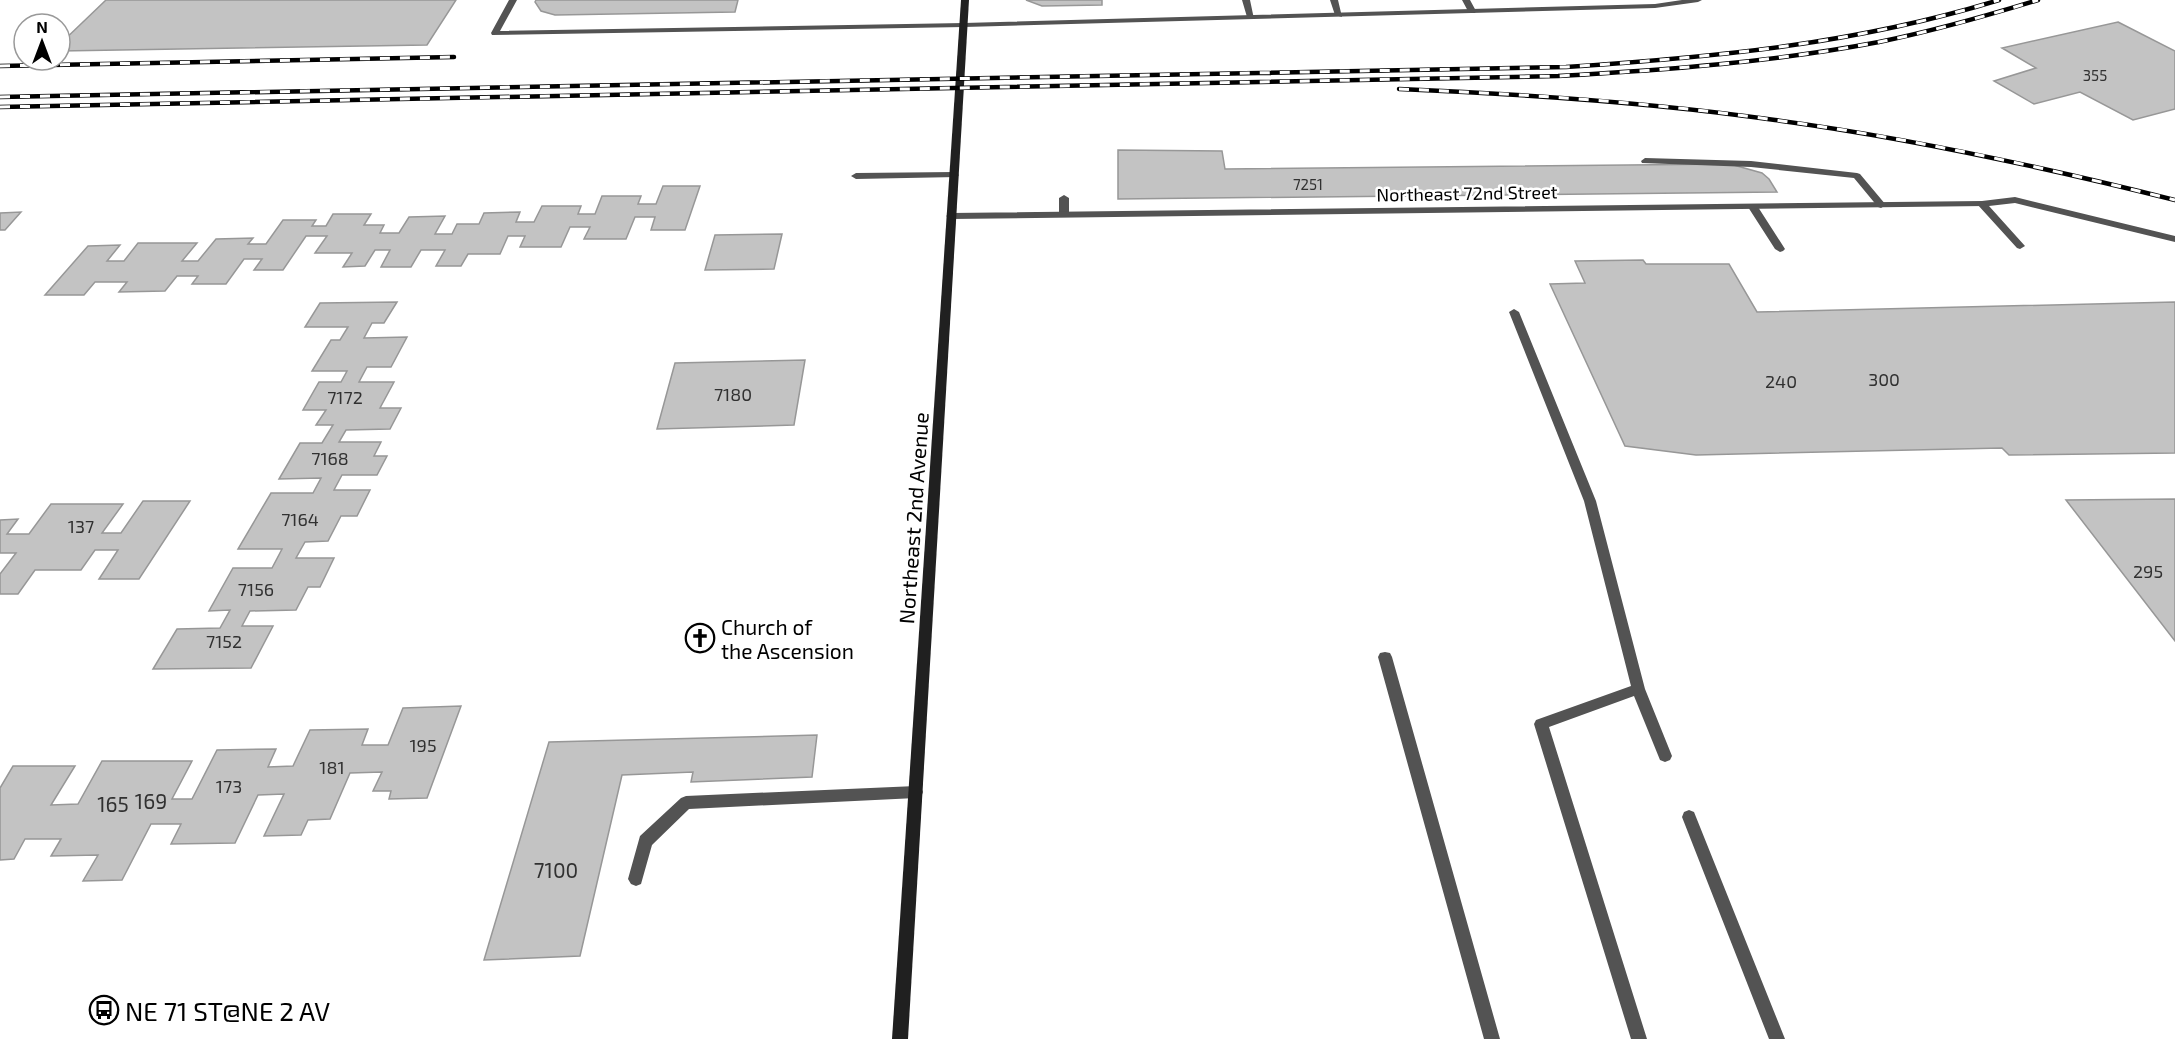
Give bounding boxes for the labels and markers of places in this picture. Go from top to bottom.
place label: Church of the Ascension [721,614,854,663]
church icon: Church of the Ascension [684,622,716,654]
bus stop icon: NE 71 ST@NE 2 AV [88,994,120,1026]
place label: NE 71 ST@NE 2 AV [125,995,330,1026]

